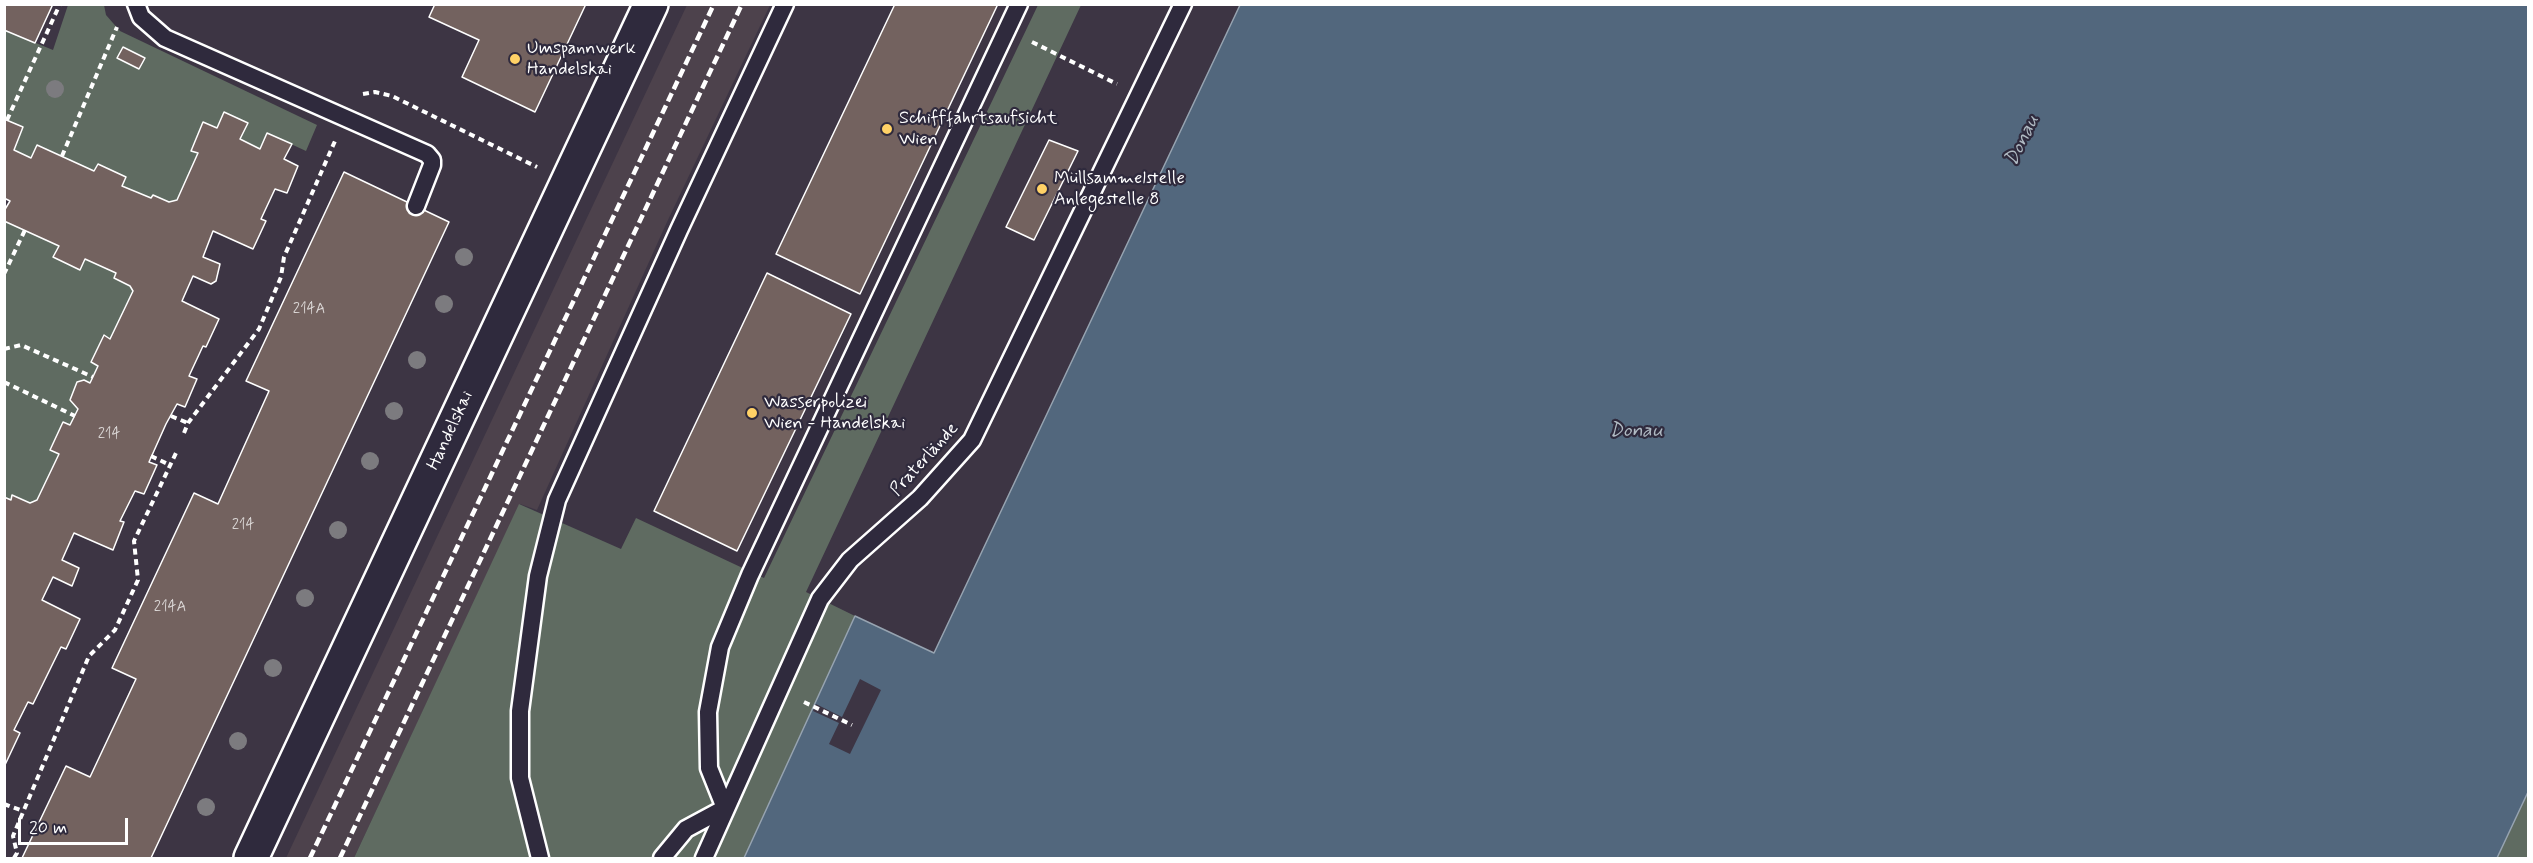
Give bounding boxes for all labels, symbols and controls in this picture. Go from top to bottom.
place label: Umspannwerk Handelskai [527,38,636,80]
marker: Umspannwerk Handelskai [508,52,522,66]
place label: Schifffahrtsaufsicht Wien [899,108,1057,150]
water label: Donau [2000,112,2046,170]
marker: Schifffahrtsaufsicht Wien [880,122,894,136]
place label: Müllsammelstelle Anlegestelle 8 [1054,168,1185,210]
marker: Müllsammelstelle Anlegestelle 8 [1035,182,1049,196]
house number: 214A [293,301,325,319]
street label: Handelskai [423,388,479,474]
place label: Wasserpolizei Wien - Handelskai [764,392,905,434]
marker: Wasserpolizei Wien - Handelskai [745,406,759,420]
street label: Praterlände [886,419,964,501]
water label: Donau [1609,420,1663,444]
house number: 214 [98,426,120,444]
house number: 214 [232,517,254,535]
house number: 214A [154,599,186,617]
scale bar [21,806,130,844]
text: 20 m [29,816,67,840]

